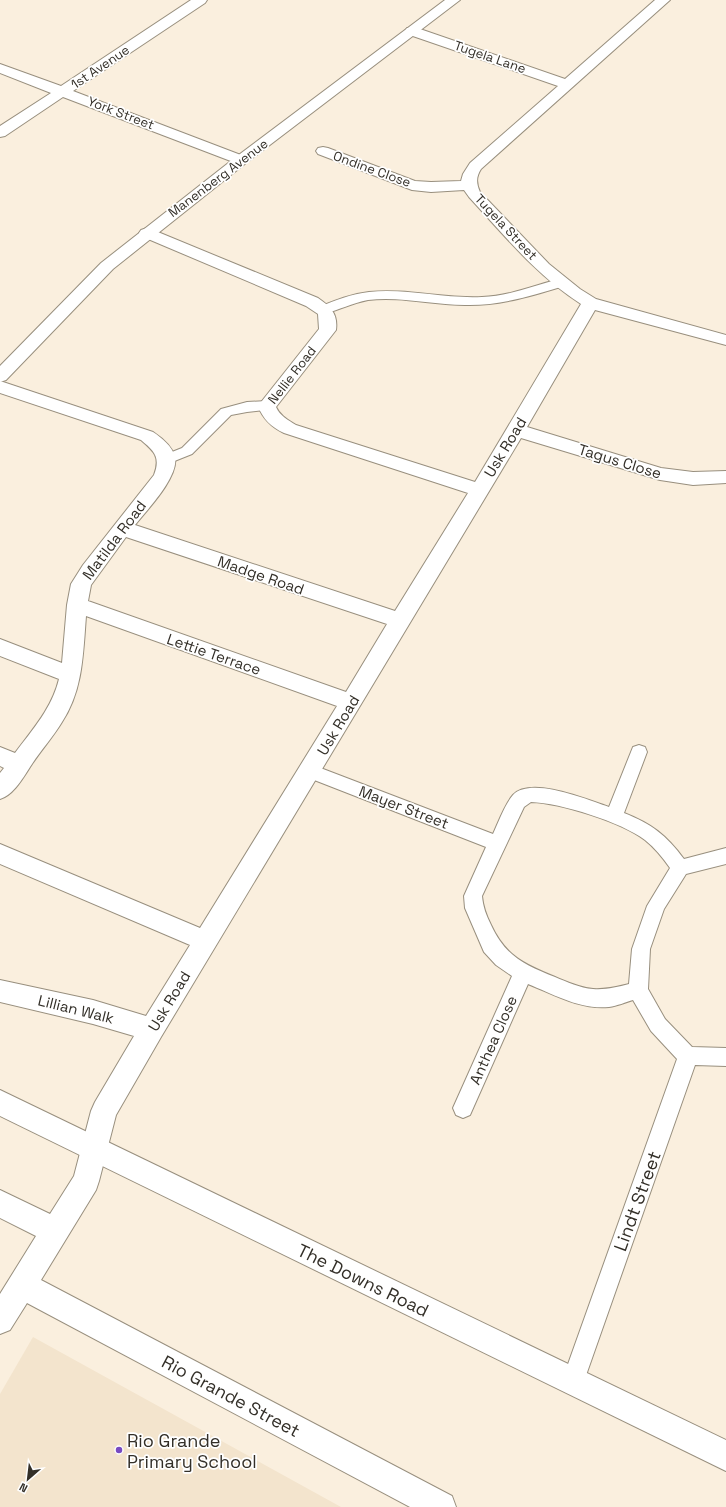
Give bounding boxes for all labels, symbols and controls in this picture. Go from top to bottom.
street label: Tugela Lane [452,37,528,77]
street label: 1st Avenue [67,41,133,93]
street label: York Street [85,93,157,133]
street label: Manenberg Avenue [165,135,271,221]
street label: Ondine Close [331,147,413,191]
street label: Tugela Street [471,190,541,264]
street label: Nellie Road [264,343,320,407]
street label: Usk Road [480,414,530,480]
street label: Tagus Close [576,439,664,483]
street label: Matilda Road [78,497,150,583]
street label: Madge Road [215,551,307,599]
street label: Lettie Terrace [164,629,264,679]
street label: Usk Road [313,692,363,758]
street label: Mayer Street [356,781,452,833]
street label: Usk Road [144,968,194,1034]
street label: Lillian Walk [36,990,116,1028]
street label: Anthea Close [465,993,521,1087]
street label: Lindt Street [608,1148,666,1254]
street label: The Downs Road [293,1238,433,1322]
street label: Rio Grande Street [158,1350,304,1442]
place label: Rio Grande Primary School [127,1429,257,1473]
marker: Rio Grande Primary School [114,1445,124,1455]
north arrow [8,1459,48,1499]
text: N [17,1480,30,1496]

